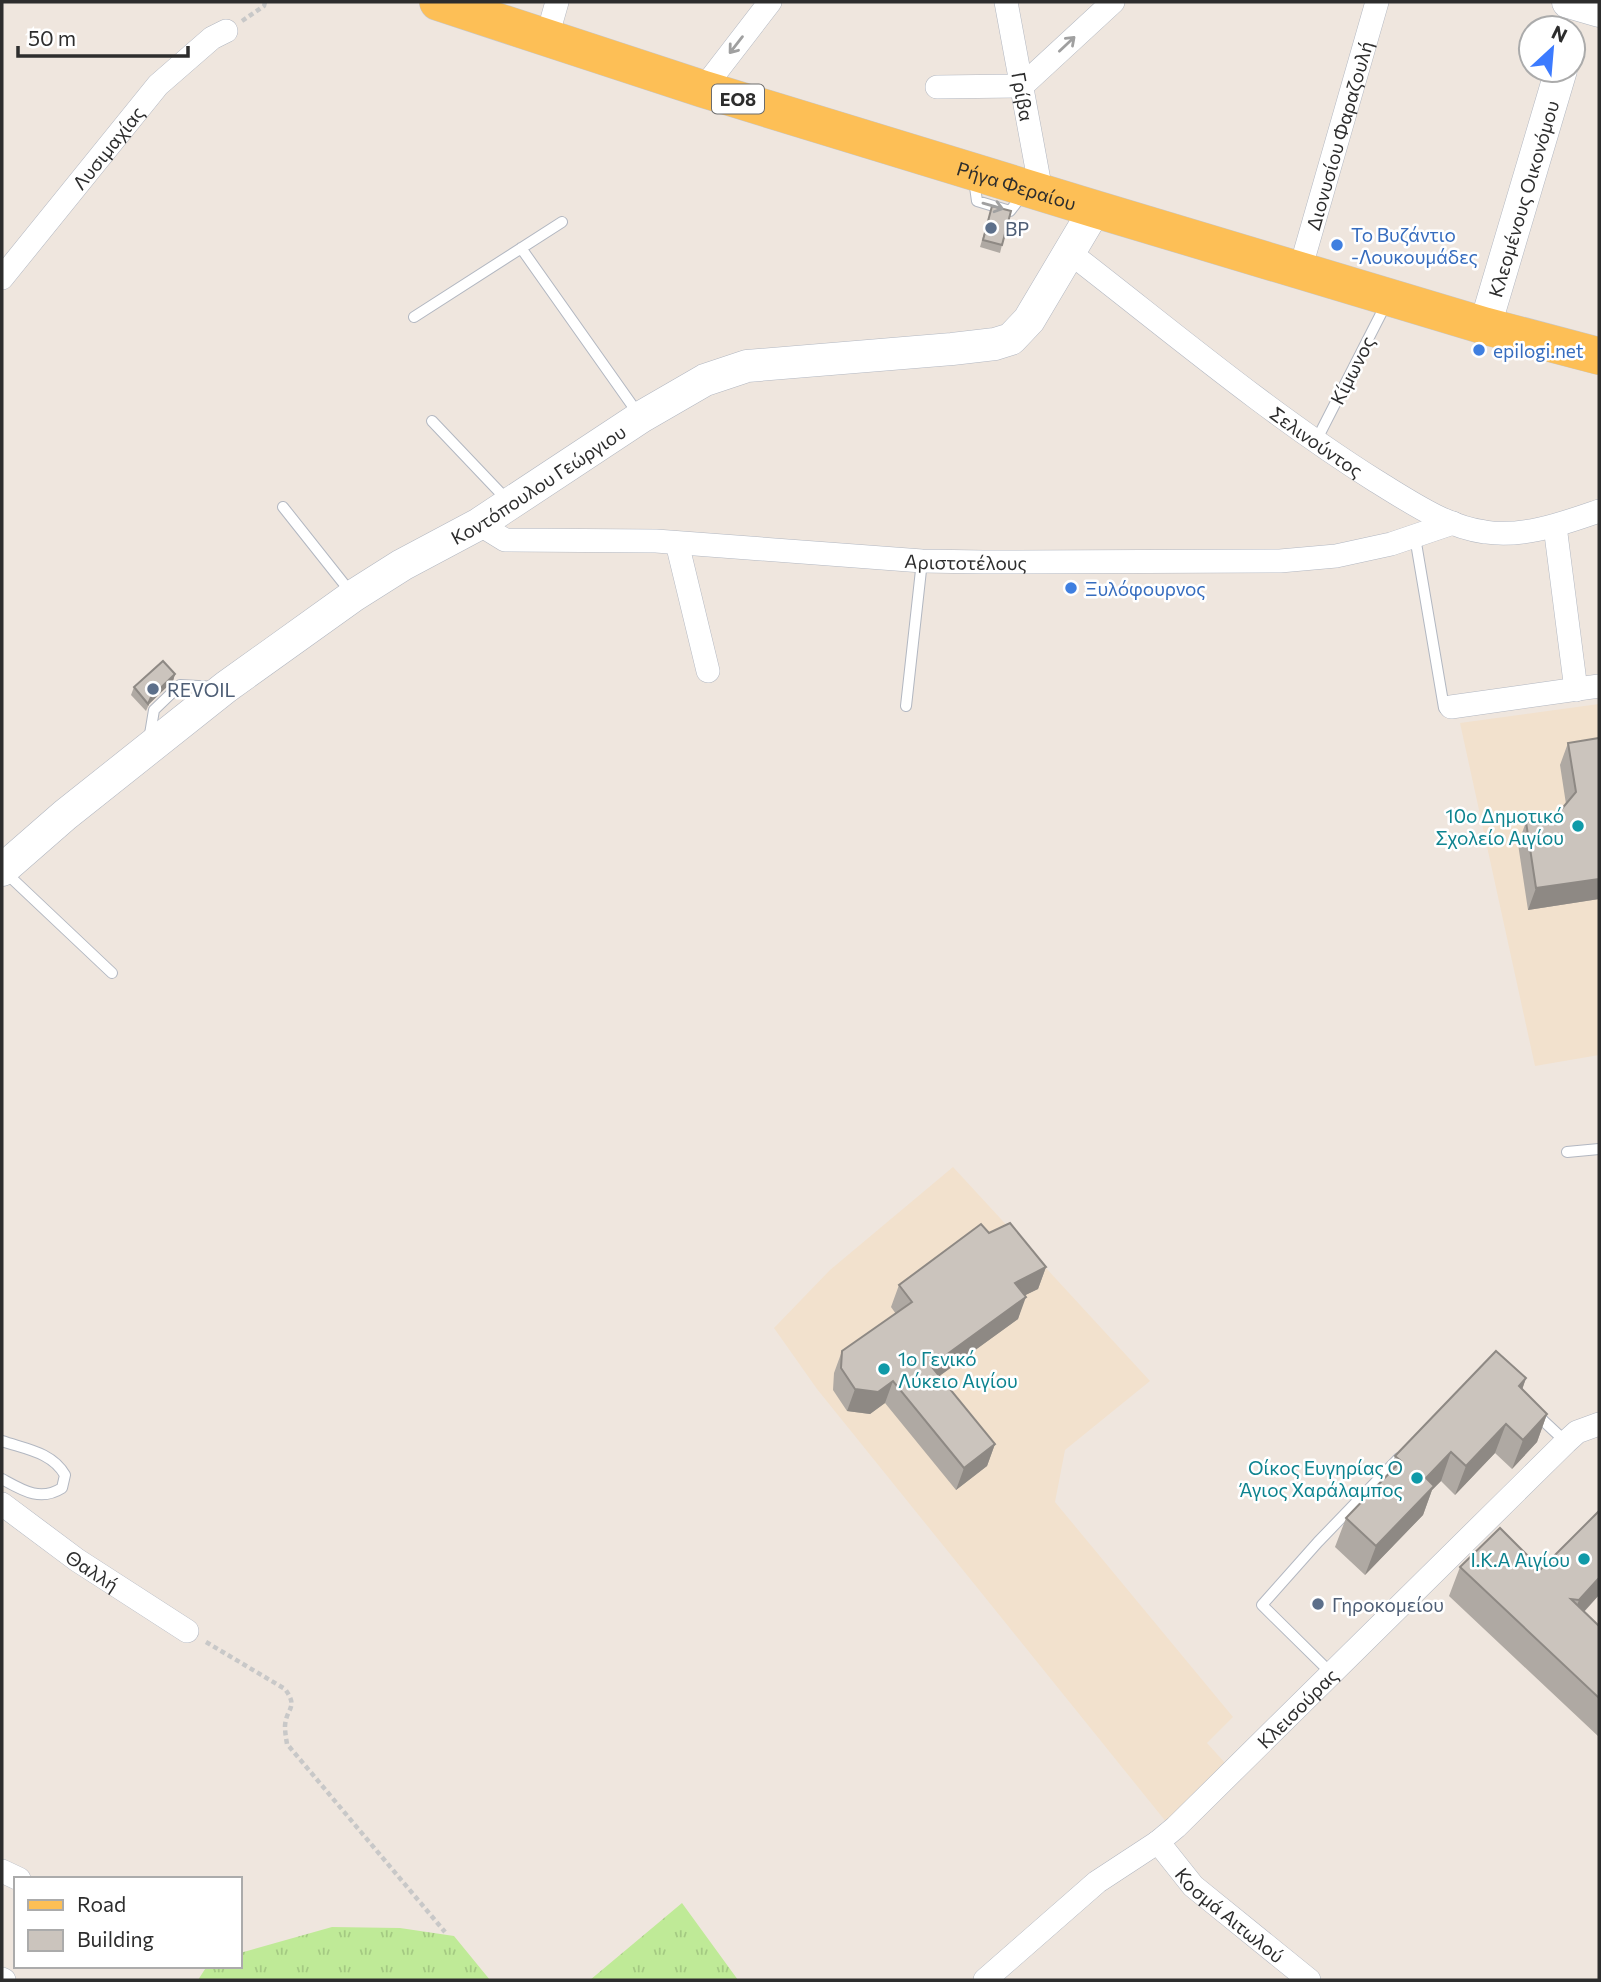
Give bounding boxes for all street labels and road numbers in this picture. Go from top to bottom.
street label: Διονυσίου Φαραζουλή [1301,38,1377,233]
street label: Γρίβα [1008,70,1039,123]
road number: ΕΟ8 [712,84,764,114]
street label: Κλεομένους Οικονόμου [1483,97,1563,300]
street label: Λυσιμαχίας [67,101,148,194]
street label: Ρήγα Φεραίου [954,156,1079,214]
street label: Κίμωνος [1325,332,1379,408]
street label: Σελινούντος [1266,401,1368,481]
street label: Κοντόπουλου Γεώργιου [447,419,630,548]
street label: Αριστοτέλους [904,548,1027,574]
street label: Θαλλή [61,1544,123,1595]
street label: Κλεισούρας [1252,1663,1342,1752]
street label: Κοσμά Αιτωλού [1171,1863,1289,1967]

